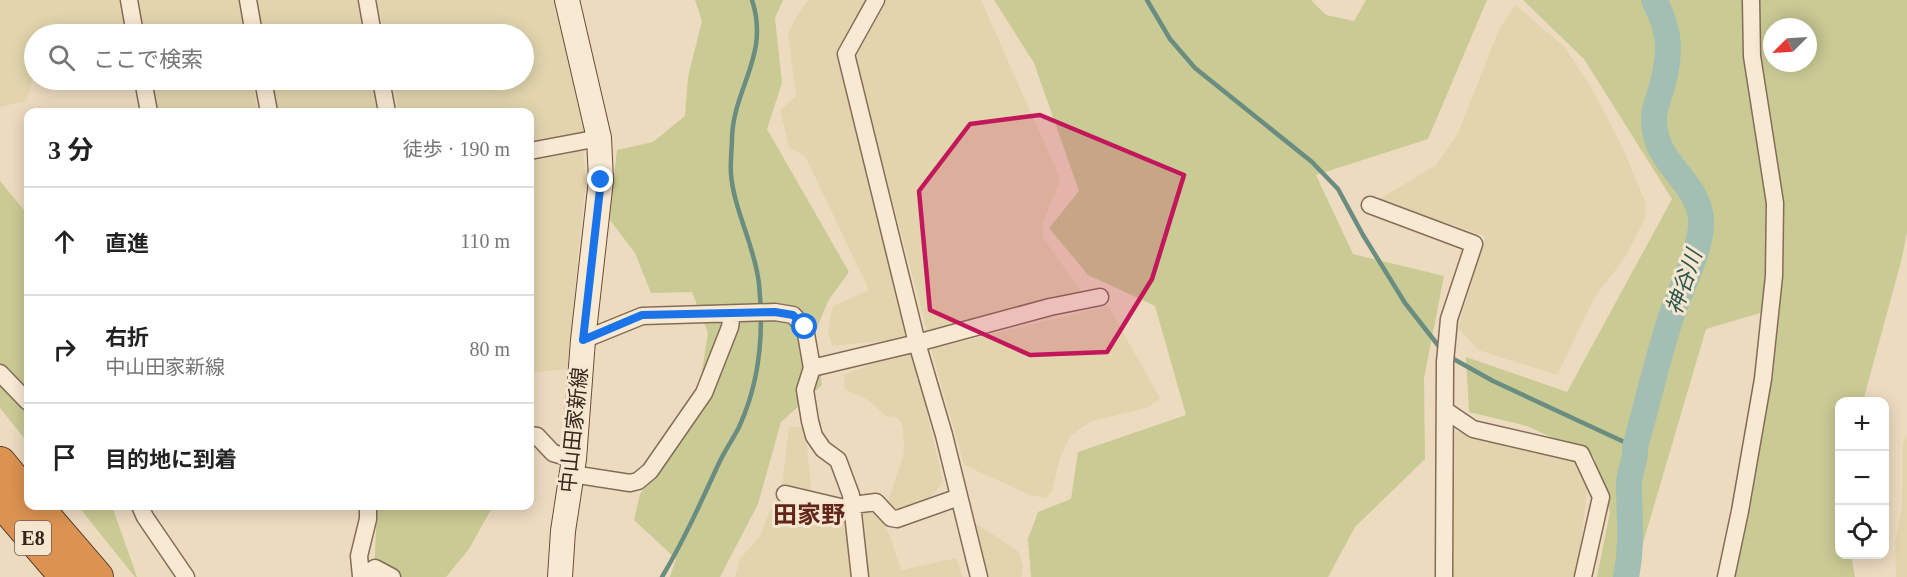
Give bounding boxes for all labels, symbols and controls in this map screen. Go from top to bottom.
north arrow [1763,18,1817,72]
search box [24,24,534,90]
icon: search [45,41,78,74]
text: ここで検索 [93,47,203,72]
text: 3 分 [48,136,94,165]
text: 徒歩 · 190 m [403,138,510,160]
route end [587,166,613,192]
icon: ahead [48,225,81,258]
text: 110 m [460,230,510,252]
text: 直進 [105,231,149,256]
water label: 神谷川 [1661,245,1707,317]
route start [791,313,817,339]
text: 右折 [105,325,149,350]
icon: right [48,333,81,366]
text: 80 m [469,338,510,360]
text: 中山田家新線 [105,356,225,378]
street label: 中山田家新線 [555,366,593,494]
map controls [1835,397,1889,559]
button: + [1835,397,1889,451]
icon: arrive [48,441,81,474]
text: 目的地に到着 [105,447,237,472]
button: − [1835,451,1889,505]
district label: 田家野 [773,502,845,528]
button: locate [1835,505,1889,559]
road number: E8 [15,521,51,555]

